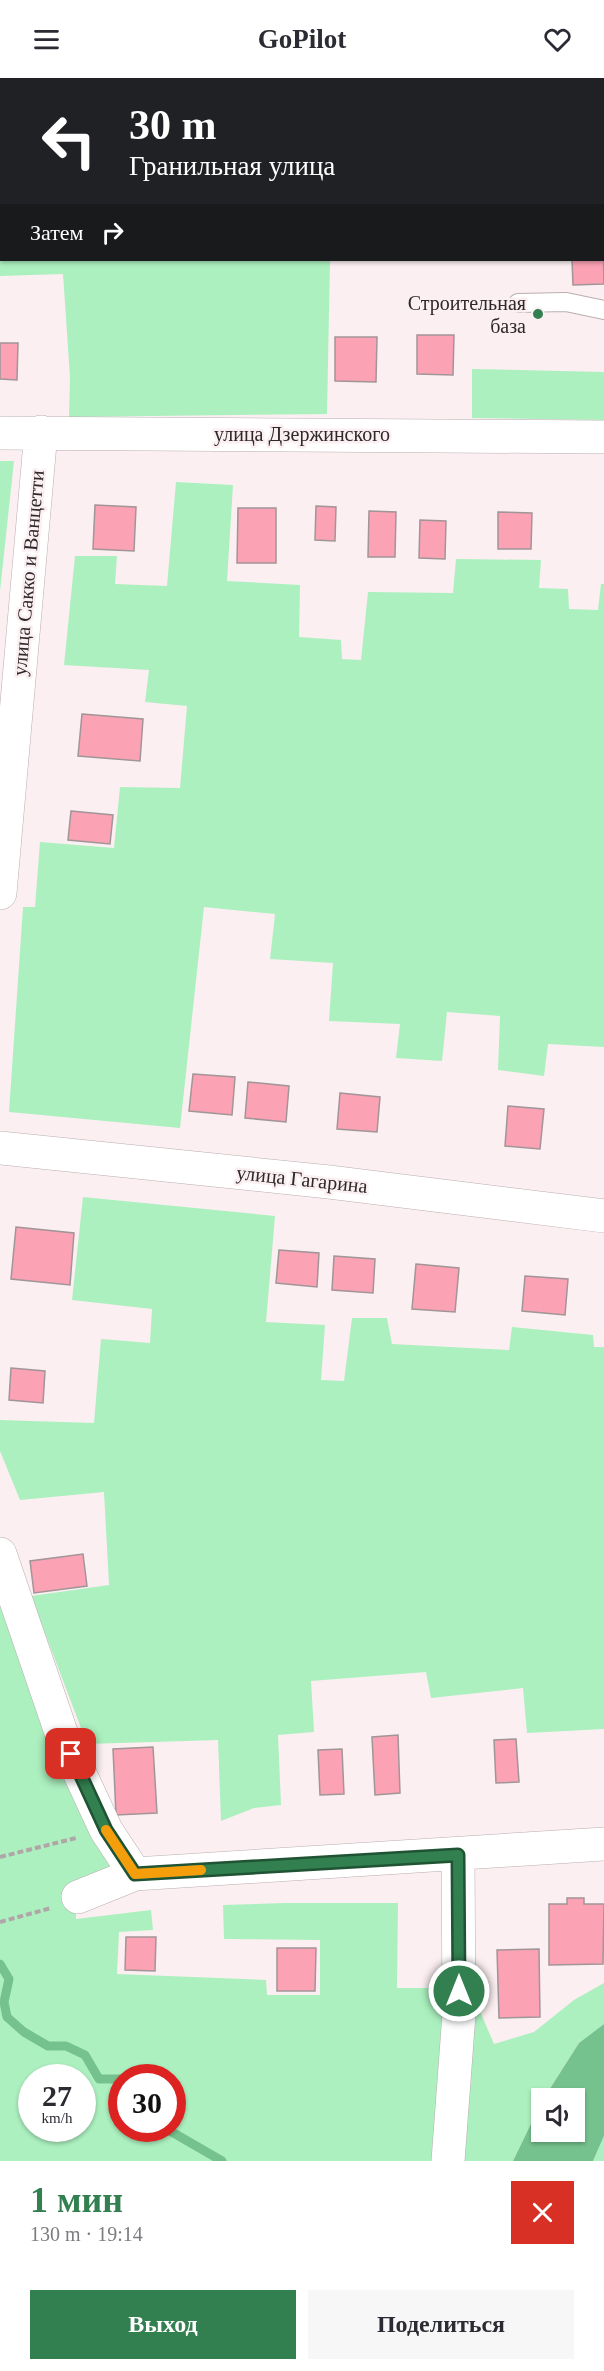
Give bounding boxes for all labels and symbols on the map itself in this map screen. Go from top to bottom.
place label: Строительная база [408,292,526,337]
marker: Строительная база [531,307,545,321]
street label: улица Дзержинского [214,423,390,446]
street label: улица Сакко и Ванцетти [8,469,49,677]
street label: улица Гагарина [235,1161,369,1198]
pin [45,1728,96,1779]
position arrow [427,1959,491,2023]
speed limit sign: 30 [108,2064,186,2142]

